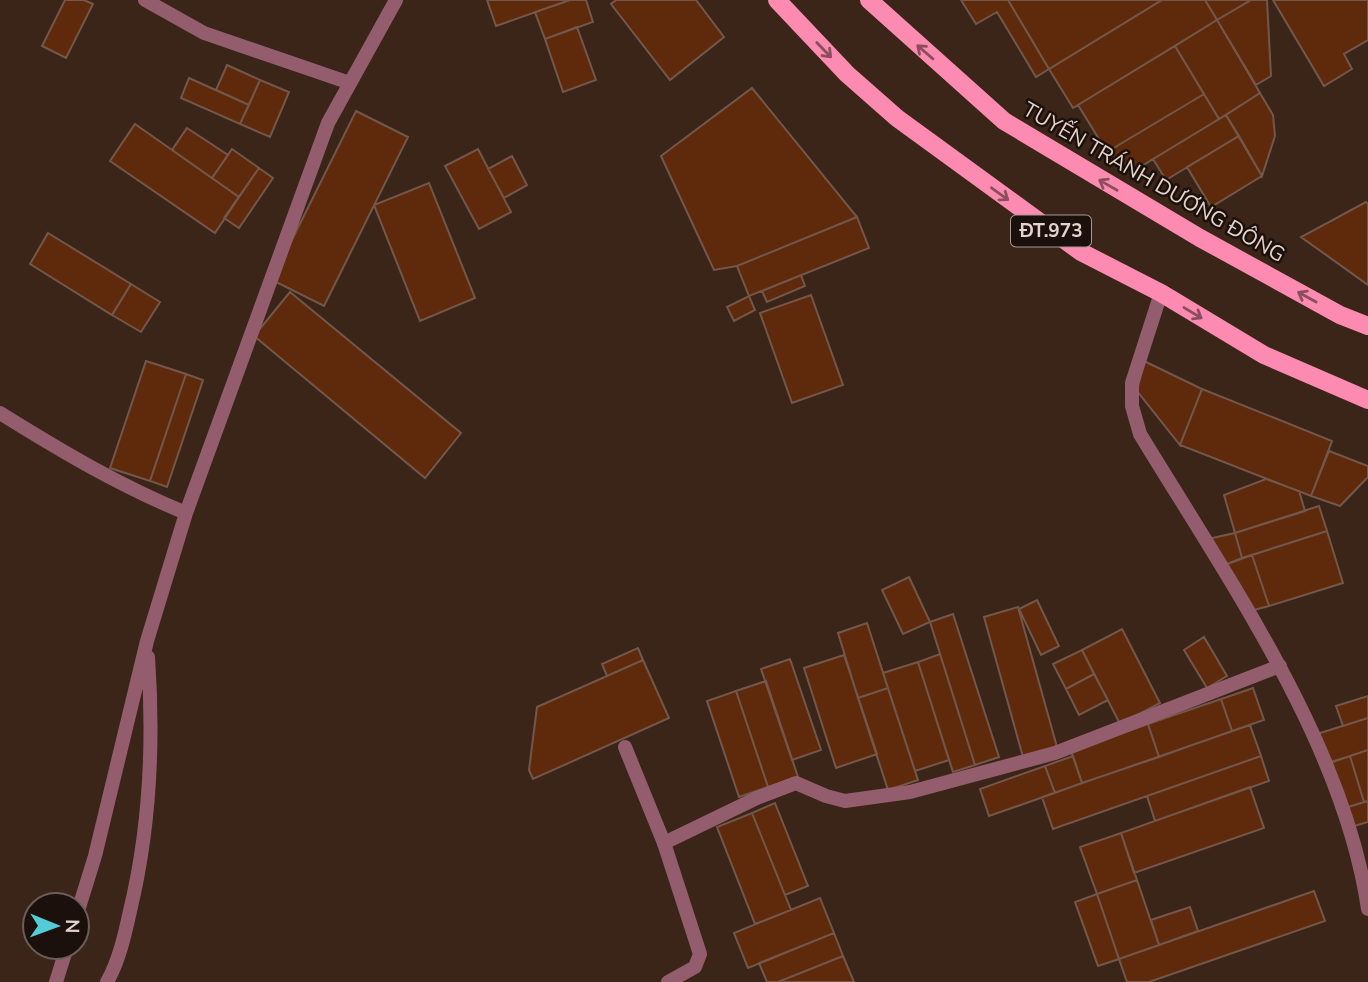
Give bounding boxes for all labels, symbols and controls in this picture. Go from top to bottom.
one-way arrow [815,41,832,58]
one-way arrow [916,44,934,60]
street label: TUYẾN TRÁNH DƯƠNG ĐÔNG [1018,94,1291,269]
one-way arrow [1099,178,1119,192]
one-way arrow [990,186,1009,201]
road number: ĐT.973 [1011,216,1091,246]
one-way arrow [1297,290,1317,304]
one-way arrow [1183,306,1203,320]
north arrow [21,891,91,961]
text: N [59,919,85,934]

